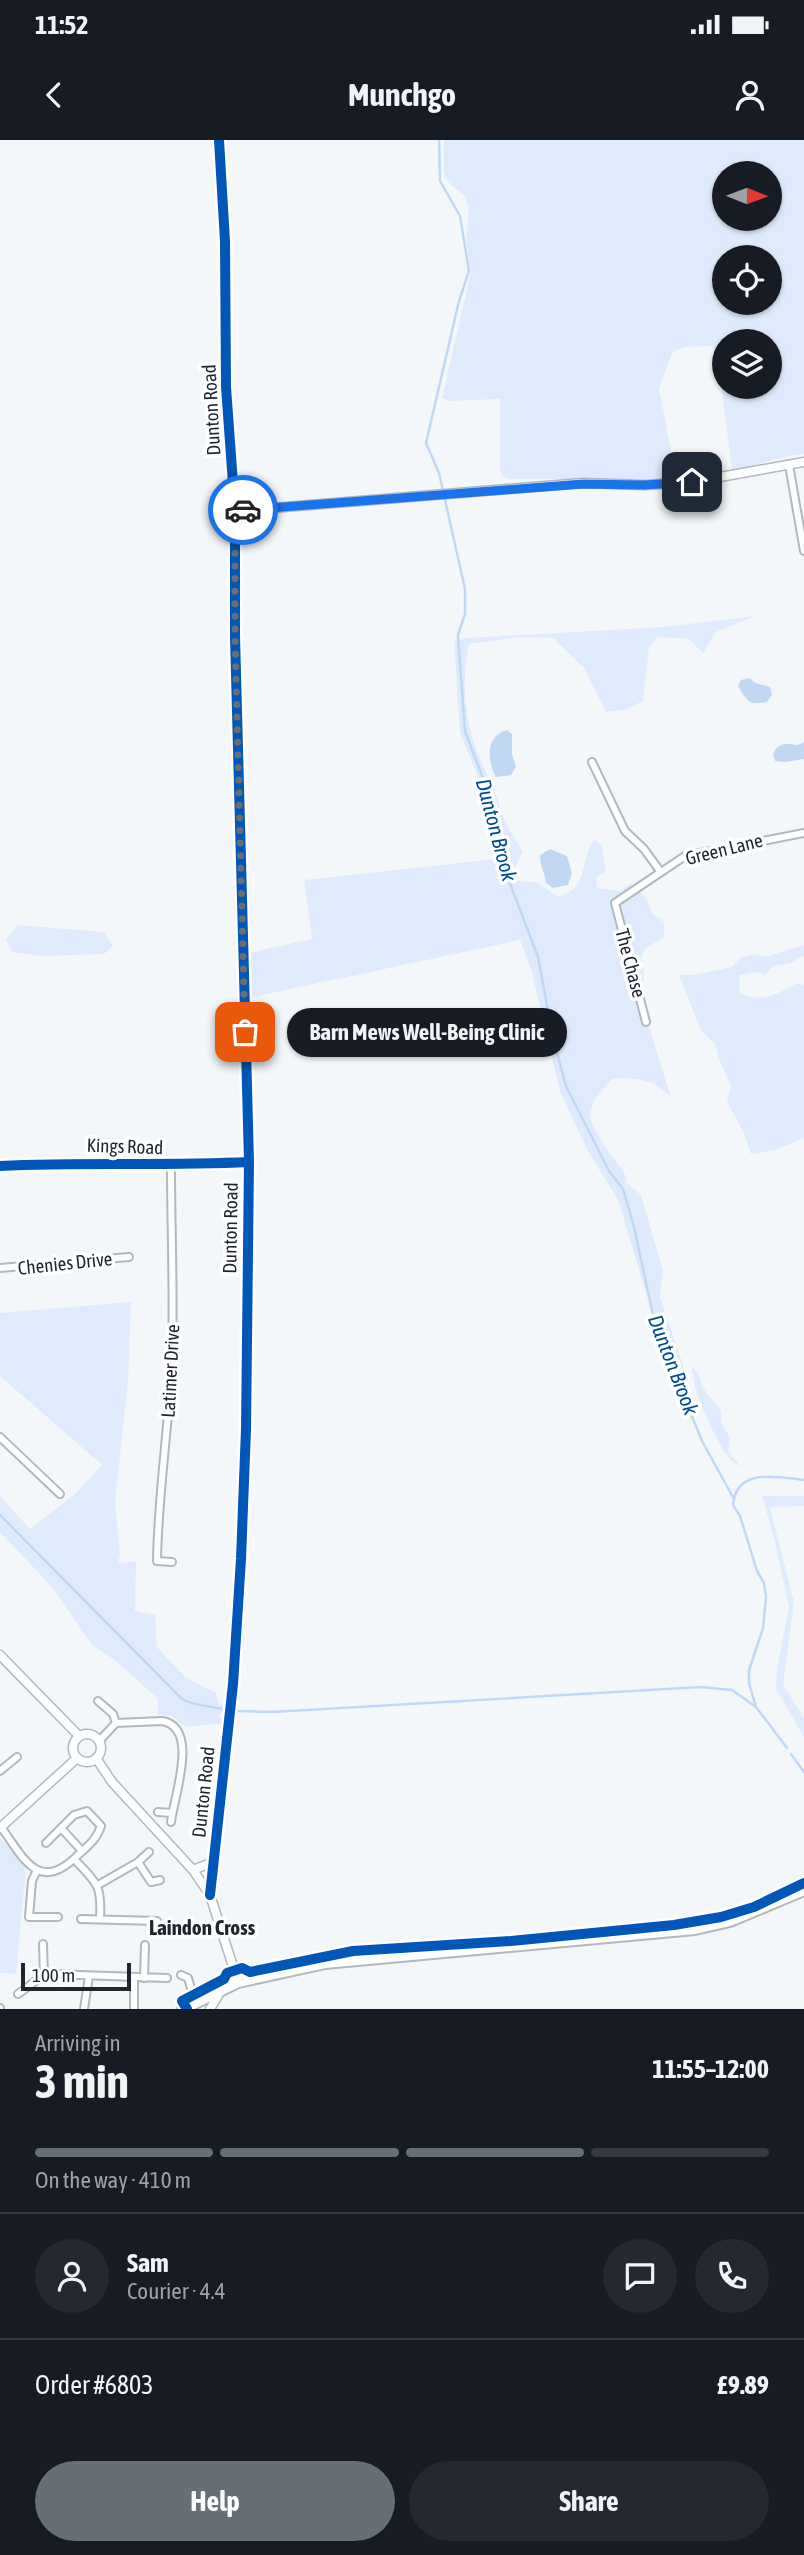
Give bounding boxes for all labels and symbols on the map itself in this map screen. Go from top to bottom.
north arrow [712,161,782,231]
street label: Dunton Road [198,364,224,456]
pin [662,452,722,512]
courier [208,475,278,545]
water label: Dunton Brook [472,776,522,884]
street label: Green Lane [683,829,765,869]
street label: The Chase [611,926,651,1000]
pin [215,1002,275,1062]
callout: Barn Mews Well-Being Clinic [287,1008,567,1057]
street label: Kings Road [86,1134,164,1158]
street label: Dunton Road [218,1182,242,1274]
street label: Chenies Drive [17,1247,113,1279]
water label: Dunton Brook [644,1311,704,1419]
street label: Latimer Drive [157,1324,183,1418]
street label: Dunton Road [187,1745,219,1839]
district label: Laindon Cross [149,1915,256,1939]
scale bar [21,1960,131,1992]

